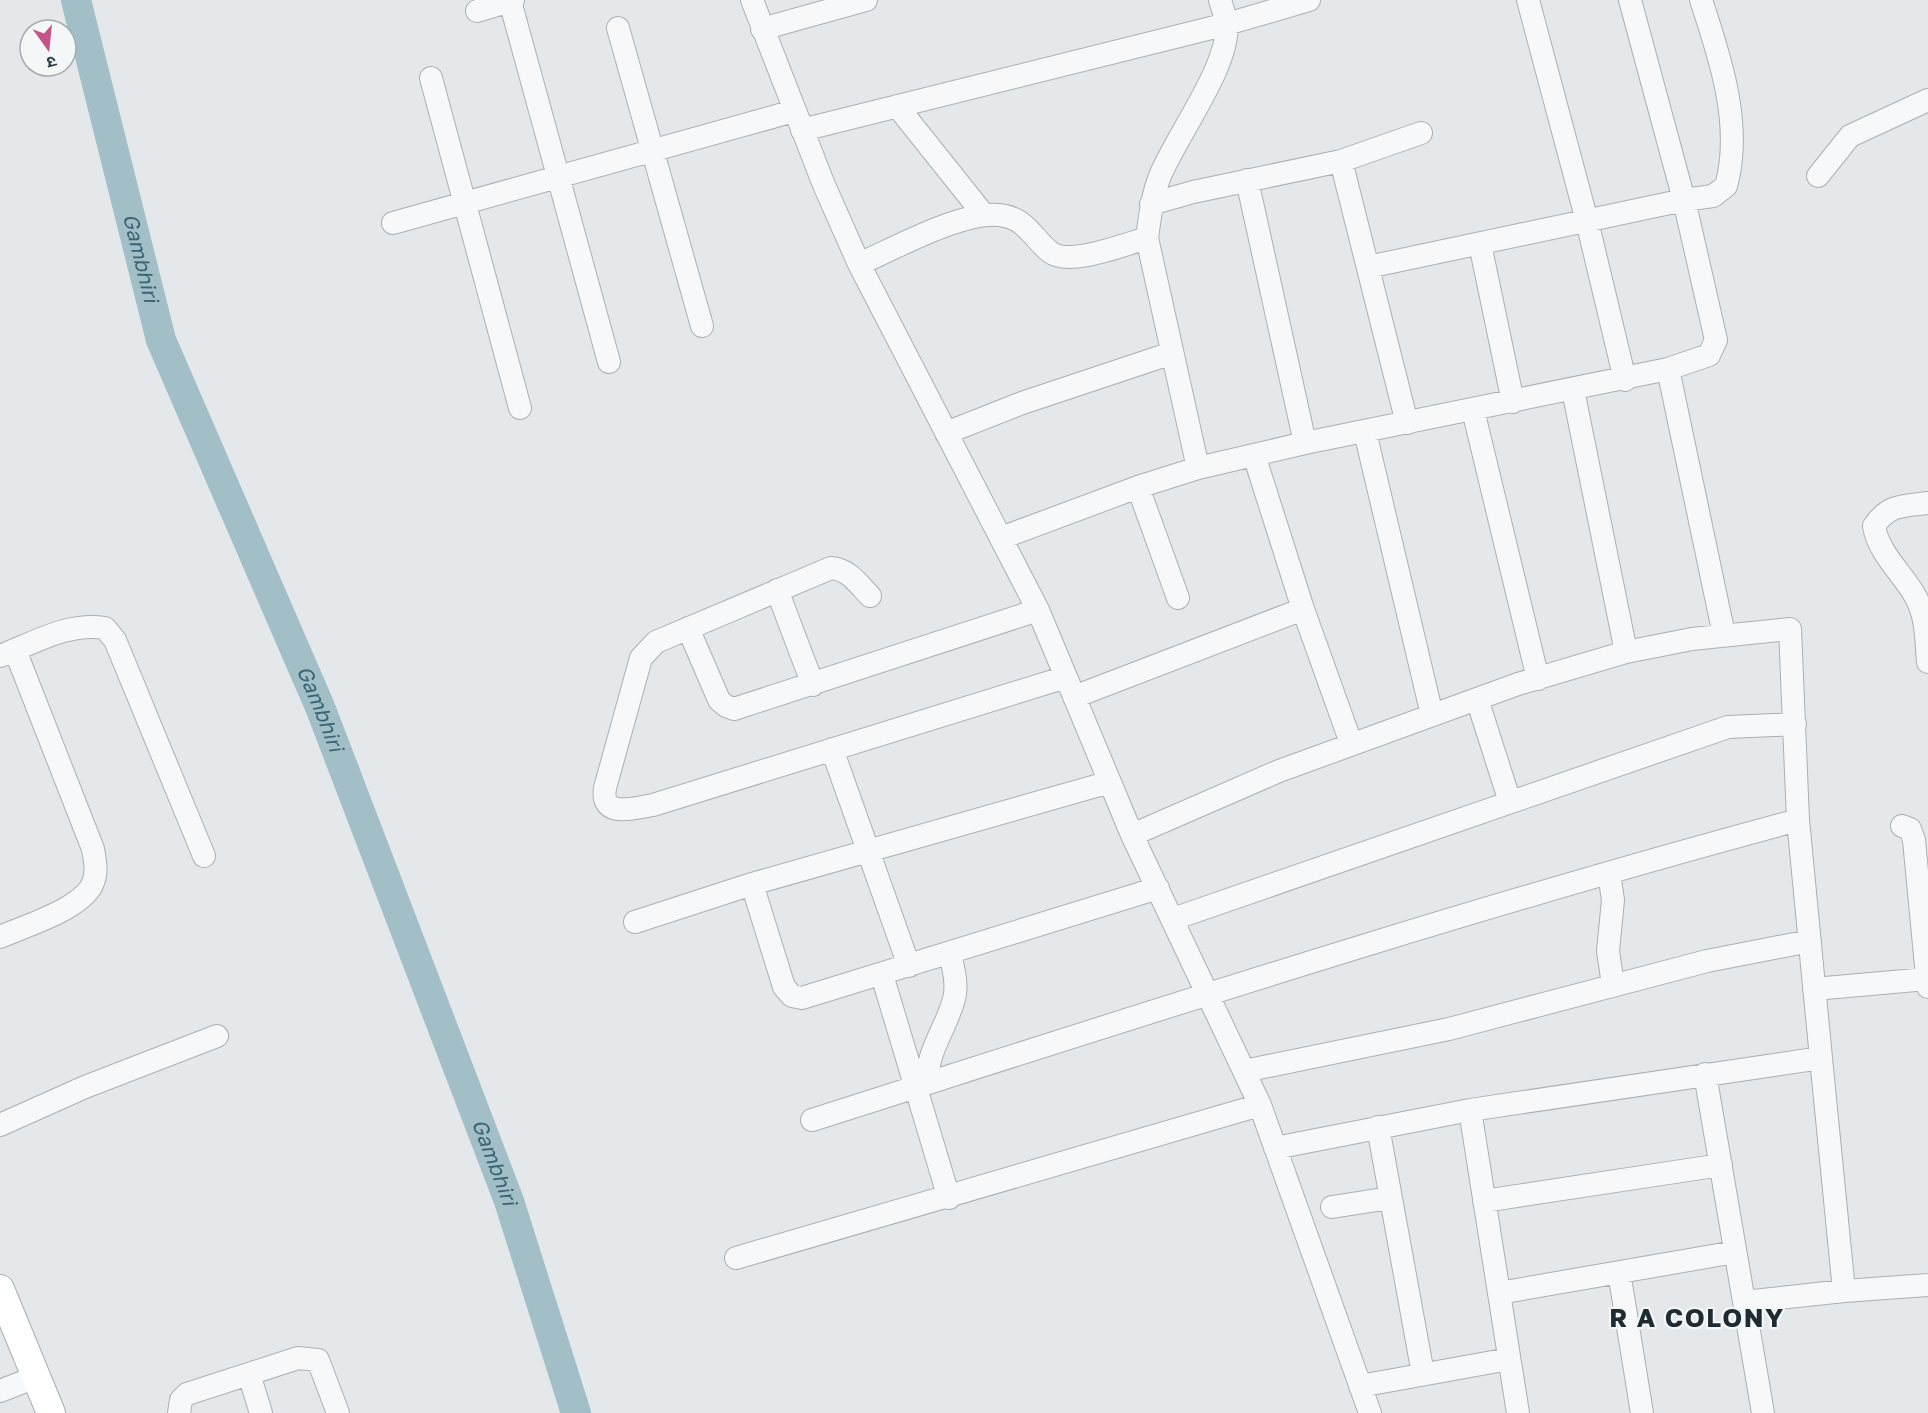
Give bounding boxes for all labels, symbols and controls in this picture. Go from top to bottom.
north arrow [18,18,78,78]
text: उ [44,52,59,74]
water label: Gambhiri [118,211,166,307]
water label: Gambhiri [292,661,351,757]
water label: Gambhiri [467,1115,524,1211]
district label: R A COLONY [1609,1302,1785,1333]

